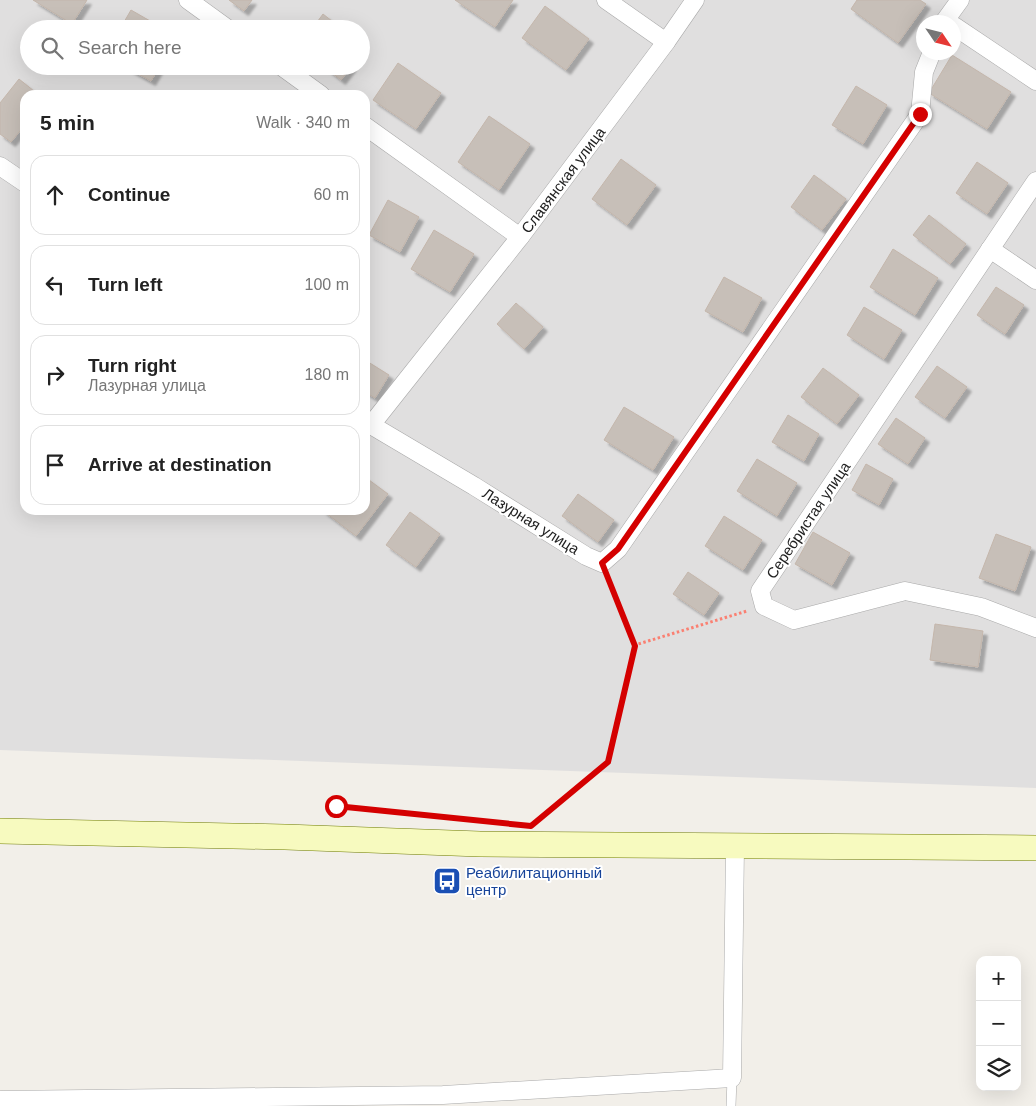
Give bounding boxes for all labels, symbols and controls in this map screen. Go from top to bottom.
north arrow [916,15,961,60]
search box [20,20,370,75]
icon: search [38,34,66,62]
text: Search here [78,37,182,58]
route end [909,103,932,126]
text: 5 min [40,111,95,134]
text: Walk · 340 m [256,114,350,131]
street label: Славянская улица [518,123,609,236]
icon: ahead [41,181,69,209]
text: Continue [88,184,170,205]
text: 60 m [313,186,349,203]
icon: left [41,271,69,299]
text: Turn left [88,274,163,295]
text: 100 m [305,276,349,293]
text: Turn right [88,355,176,376]
icon: right [41,361,69,389]
text: 180 m [305,366,349,383]
text: Лазурная улица [88,377,206,394]
icon: arrive [41,451,69,479]
text: Arrive at destination [88,454,272,475]
street label: Серебристая улица [763,458,854,582]
street label: Лазурная улица [480,484,583,558]
route start [325,795,348,818]
place label: Реабилитационный центр [466,864,602,898]
bus stop icon: Реабилитационный центр [432,866,462,896]
map controls [976,956,1021,1091]
button: + [976,956,1021,1001]
button: − [976,1001,1021,1046]
button: layers [976,1046,1021,1091]

